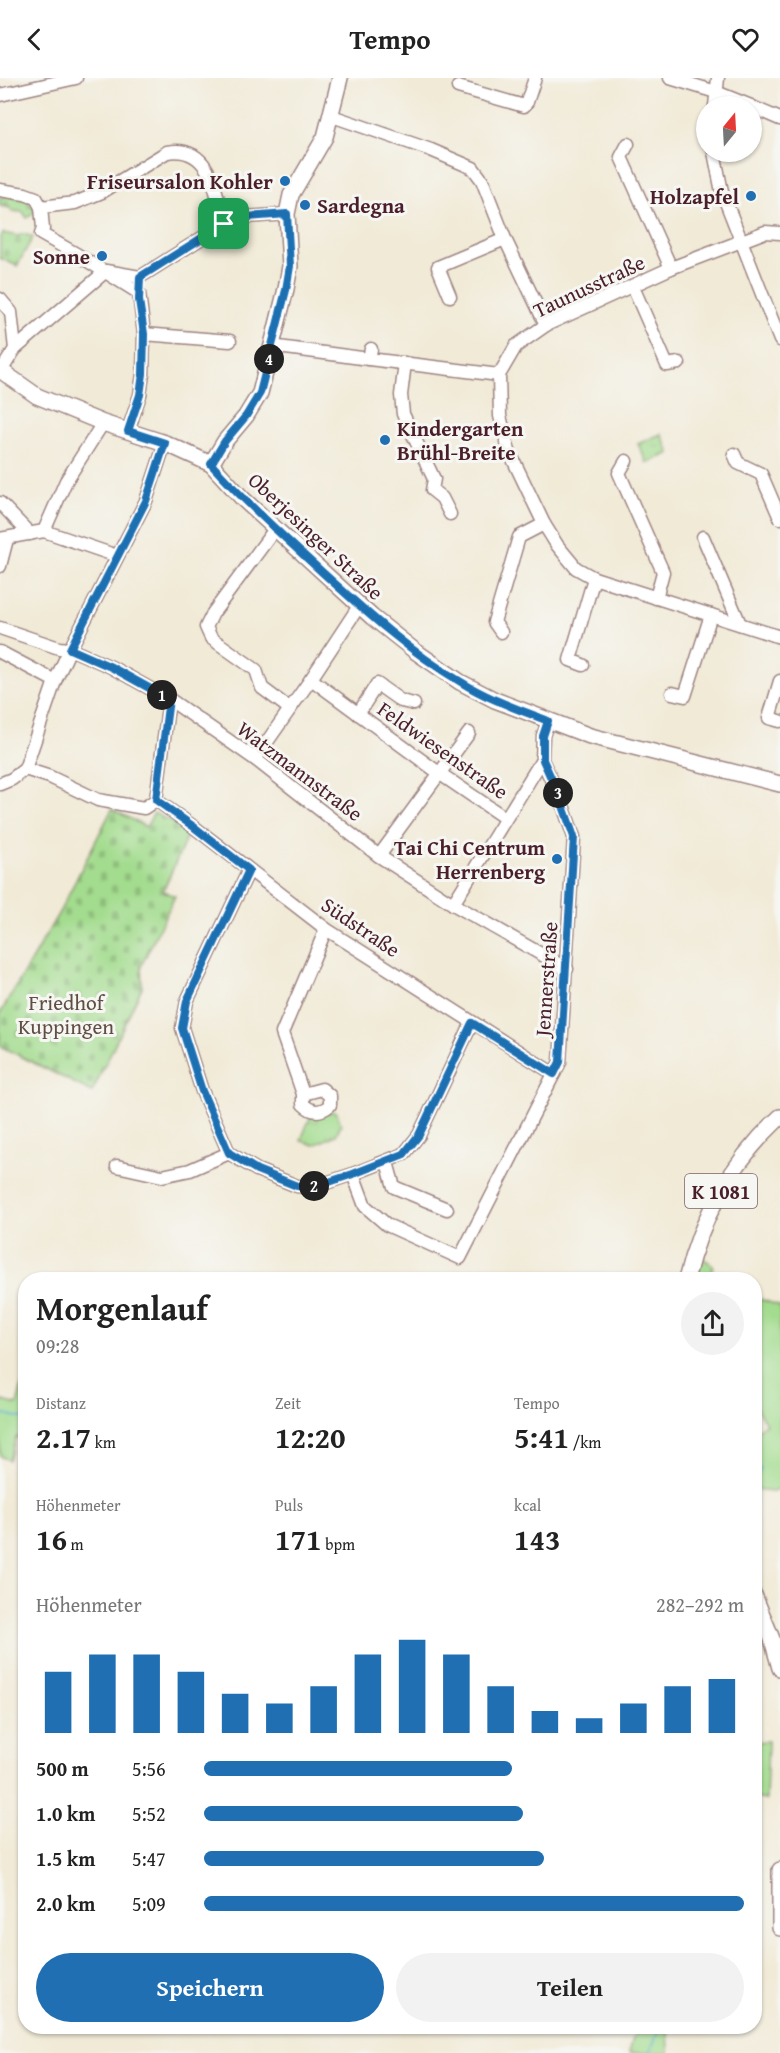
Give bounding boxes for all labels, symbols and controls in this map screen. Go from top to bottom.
text: Tempo [350,19,431,59]
icon: back [18,23,51,56]
icon: heart [729,23,762,56]
north arrow [696,96,762,162]
map controls [696,96,762,162]
place label: Friseursalon Kohler [87,166,273,197]
marker: Friseursalon Kohler [278,174,292,188]
place label: Holzapfel [650,181,739,212]
marker: Holzapfel [744,189,758,203]
place label: Sardegna [317,190,405,221]
pin [198,198,249,249]
marker: Sardegna [298,198,312,212]
icon: arrive [207,207,240,240]
place label: Sonne [33,241,90,272]
street label: Taunusstraße [528,247,650,325]
marker: Sonne [95,249,109,263]
pin: 4 [254,344,284,374]
text: 4 [265,347,273,371]
place label: Kindergarten Brühl-Breite [397,413,524,468]
marker: Kindergarten Brühl-Breite [378,433,392,447]
street label: Oberjesinger Straße [241,465,391,607]
pin: 1 [147,680,177,710]
text: 1 [158,683,166,707]
street label: Feldwiesenstraße [371,693,515,807]
street label: Watzmannstraße [231,713,370,829]
pin: 3 [543,778,573,808]
text: 3 [554,781,562,805]
place label: Tai Chi Centrum Herrenberg [394,832,546,887]
marker: Tai Chi Centrum Herrenberg [550,852,564,866]
street label: Südstraße [315,889,407,965]
street label: Jennerstraße [526,920,565,1040]
park label: Friedhof Kuppingen [18,987,114,1042]
pin: 2 [299,1171,329,1201]
text: 2 [310,1174,318,1198]
road number: K 1081 [685,1174,757,1208]
text: Morgenlauf [36,1284,208,1332]
button: share [681,1292,744,1355]
text: 09:28 [36,1331,79,1360]
text: Distanz [36,1391,86,1415]
text: Zeit [275,1391,301,1415]
text: Tempo [514,1391,560,1415]
text: 2.17 [36,1415,91,1459]
text: 12:20 [275,1415,346,1459]
text: 5:41 [514,1415,569,1459]
text: km [91,1430,116,1454]
text: /km [569,1430,601,1454]
text: Höhenmeter [36,1493,121,1517]
text: Puls [275,1493,303,1517]
text: kcal [514,1493,541,1517]
text: 16 [36,1517,67,1561]
text: 171 [275,1517,322,1561]
text: 143 [514,1517,561,1561]
text: m [67,1532,84,1556]
text: bpm [322,1532,355,1556]
text: Höhenmeter [36,1590,142,1619]
text: 282–292 m [656,1590,744,1619]
text: 500 m [36,1754,89,1783]
text: 5:56 [132,1754,166,1783]
text: 1.0 km [36,1799,95,1828]
text: 5:52 [132,1799,166,1828]
text: 1.5 km [36,1844,95,1873]
text: 5:47 [132,1844,166,1873]
text: 2.0 km [36,1889,95,1918]
text: 5:09 [132,1889,166,1918]
button: Speichern [36,1953,384,2022]
button: Teilen [396,1953,744,2022]

